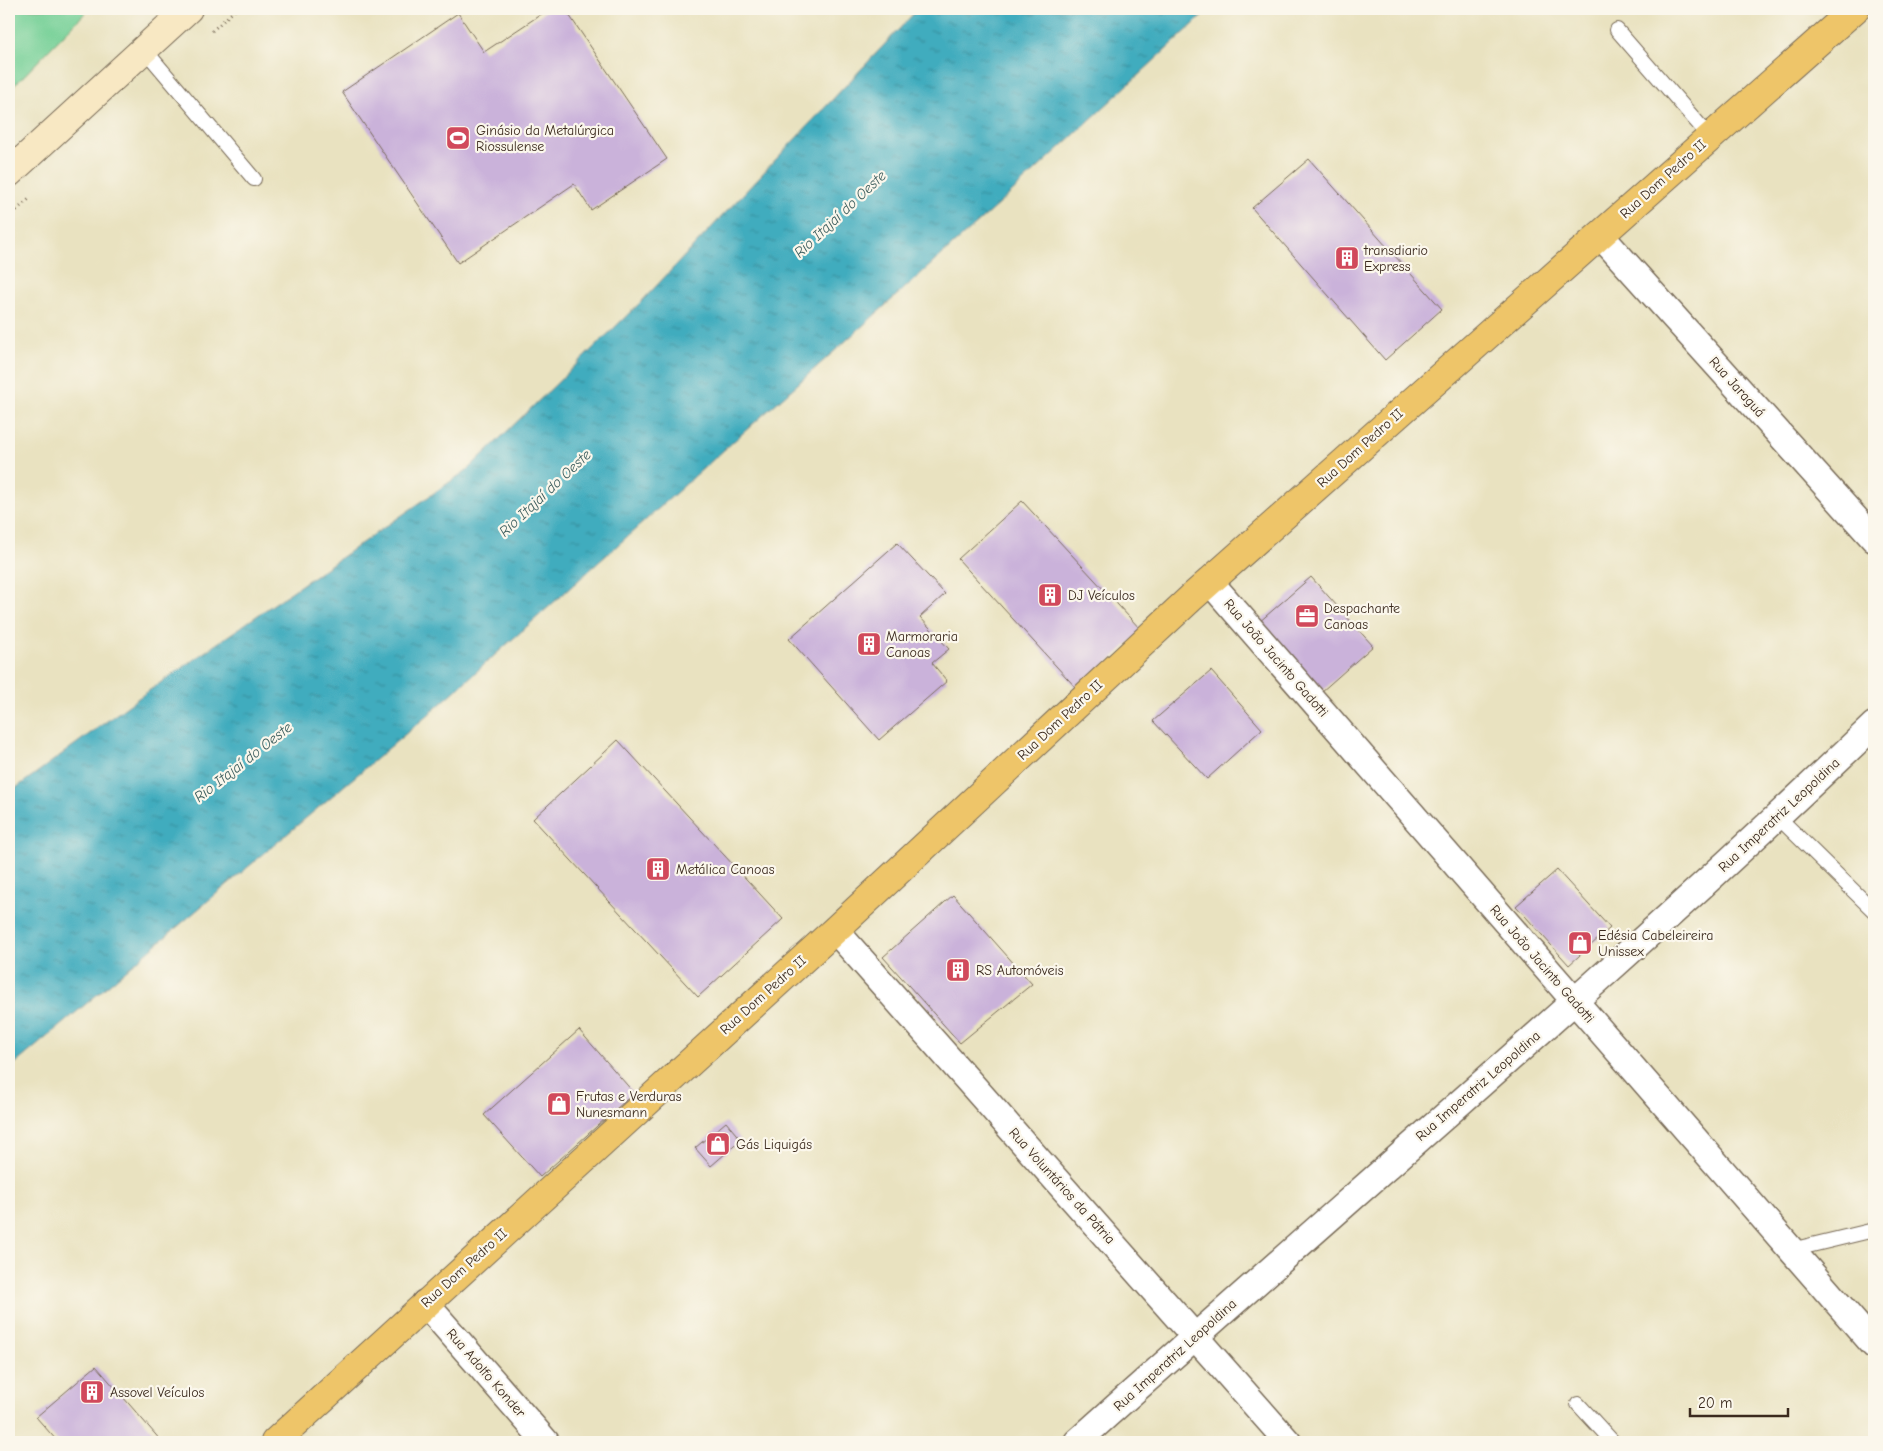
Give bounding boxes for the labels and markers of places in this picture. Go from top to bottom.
place label: Ginásio da Metalúrgica Riossulense [476,122,614,155]
sports icon: Ginásio da Metalúrgica Riossulense [445,125,471,151]
place label: transdiario Express [1363,242,1428,275]
building icon: transdiario Express [1334,245,1360,271]
building icon: DJ Veículos [1037,582,1063,608]
place label: DJ Veículos [1068,587,1135,604]
place label: Despachante Canoas [1324,600,1400,633]
office icon: Despachante Canoas [1294,603,1320,629]
place label: Marmoraria Canoas [886,628,958,661]
building icon: Marmoraria Canoas [856,631,882,657]
building icon: Metálica Canoas [645,856,671,882]
place label: Metálica Canoas [676,861,775,878]
place label: Edésia Cabeleireira Unissex [1598,927,1713,960]
shop icon: Edésia Cabeleireira Unissex [1567,930,1593,956]
building icon: RS Automóveis [945,957,971,983]
place label: RS Automóveis [976,962,1064,979]
place label: Frutas e Verduras Nunesmann [576,1088,682,1121]
shop icon: Frutas e Verduras Nunesmann [546,1091,572,1117]
shop icon: Gás Liquigás [705,1131,731,1157]
place label: Gás Liquigás [736,1136,812,1153]
building icon: Assovel Veículos [79,1379,105,1405]
place label: Assovel Veículos [110,1384,204,1401]

